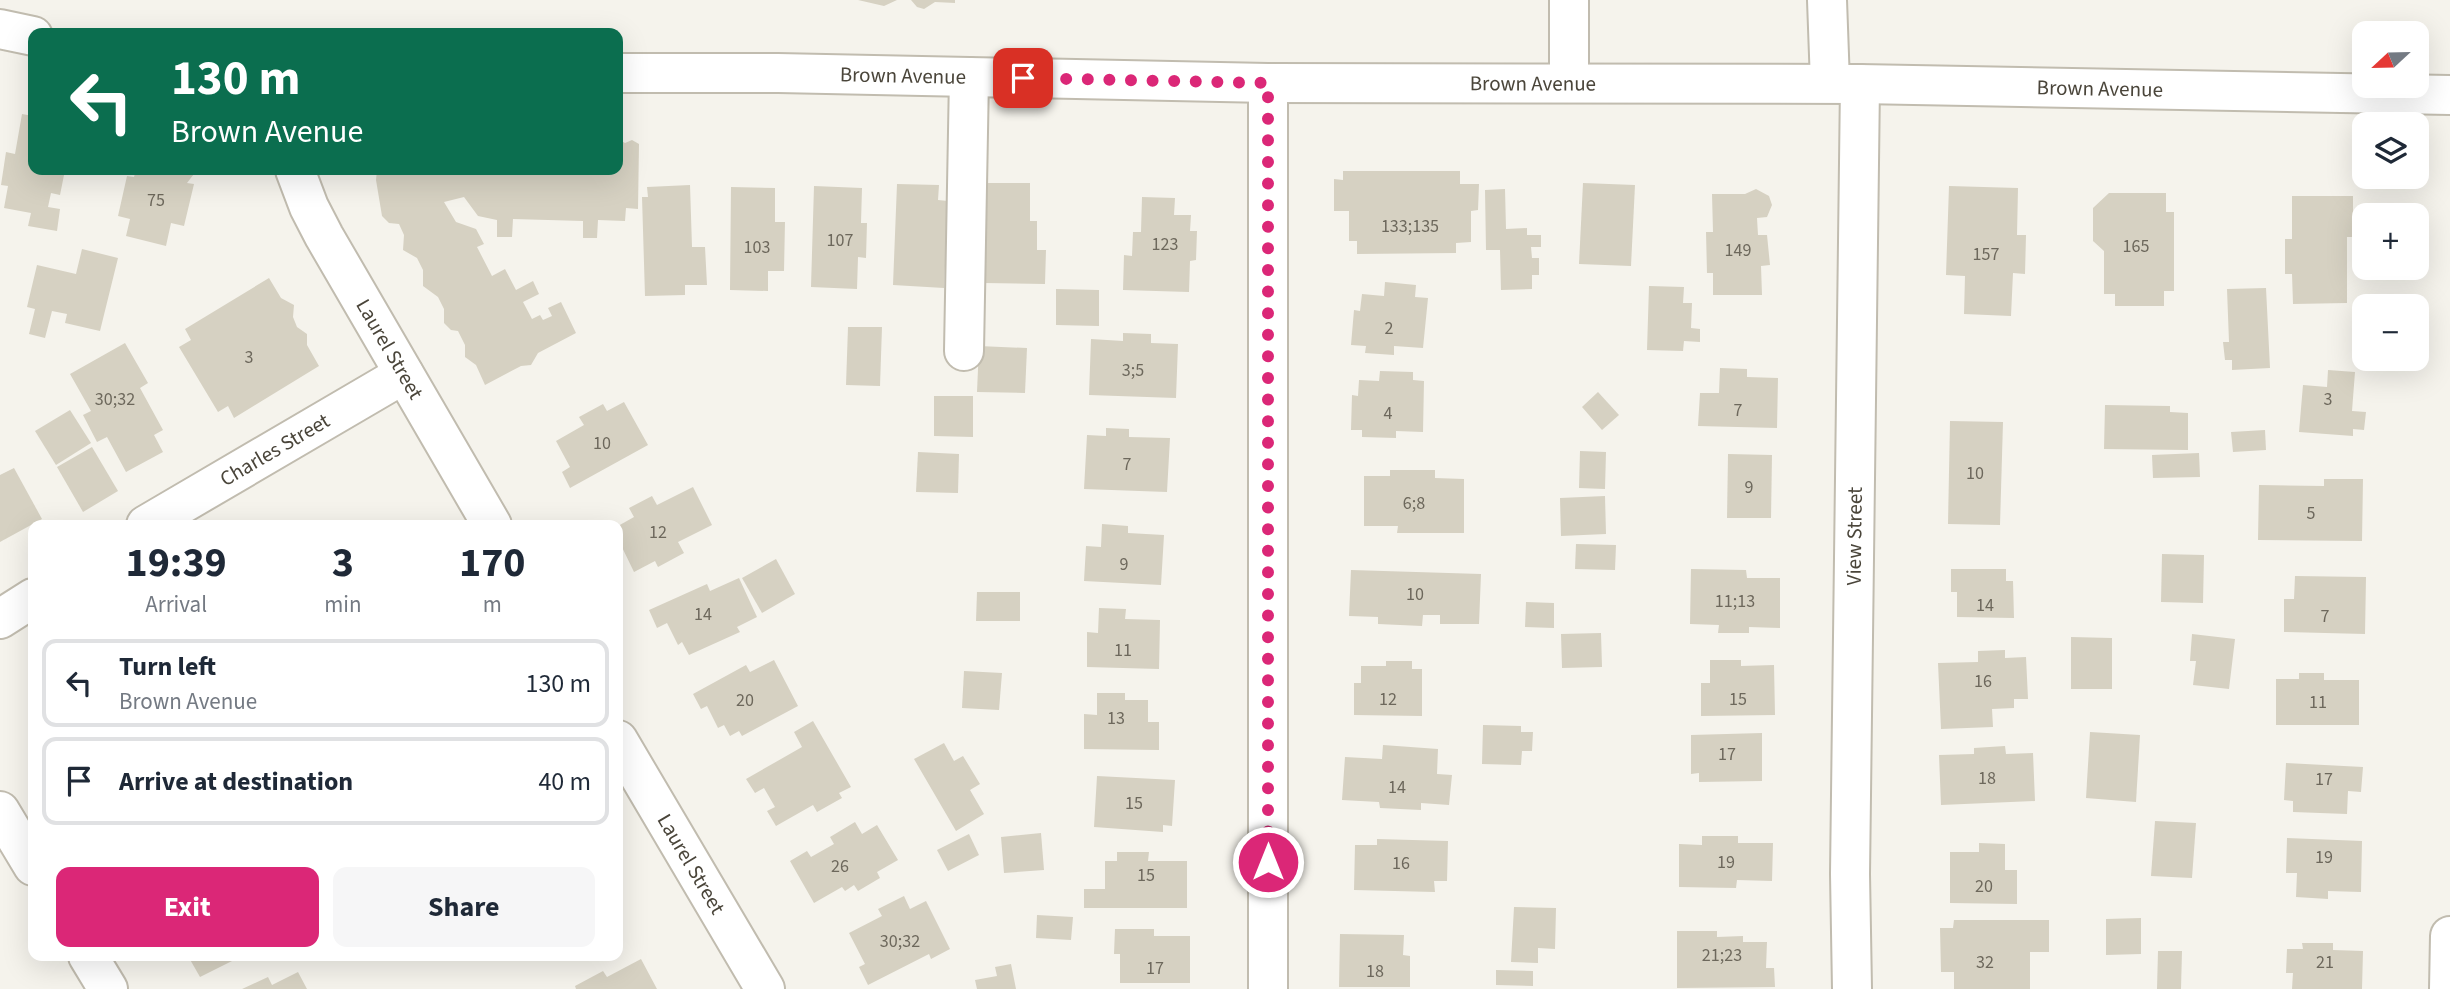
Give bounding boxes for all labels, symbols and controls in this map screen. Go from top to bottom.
north arrow [2352,21,2429,98]
map controls [2352,21,2429,371]
text: 130 m [171,44,300,114]
pin [993,48,1053,108]
icon: left [56,56,147,147]
street label: Brown Avenue [840,59,966,92]
icon: arrive [1004,59,1042,97]
street label: Brown Avenue [1470,68,1596,99]
street label: Brown Avenue [2036,72,2163,105]
text: Brown Avenue [171,109,363,155]
button: layers [2352,112,2429,189]
house number: 75 [147,188,165,213]
button: + [2352,203,2429,280]
house number: 133;135 [1381,214,1439,239]
house number: 107 [827,228,853,253]
house number: 123 [1152,232,1178,257]
house number: 165 [2123,234,2149,259]
house number: 103 [744,235,770,260]
house number: 149 [1725,238,1751,263]
house number: 157 [1973,242,1999,267]
street label: Laurel Street [349,293,431,405]
button: − [2352,294,2429,371]
house number: 2 [1385,316,1394,341]
house number: 3 [245,345,254,370]
house number: 3;5 [1122,358,1144,383]
house number: 30;32 [95,387,135,412]
house number: 3 [2324,387,2333,412]
house number: 7 [1734,398,1743,423]
house number: 4 [1384,401,1393,426]
street label: Charles Street [214,406,335,494]
house number: 10 [593,431,611,456]
house number: 7 [1123,452,1132,477]
house number: 10 [1966,461,1984,486]
house number: 9 [1745,475,1754,500]
street label: View Street [1839,487,1870,585]
house number: 6;8 [1403,491,1425,516]
house number: 5 [2307,501,2316,526]
house number: 12 [649,520,667,545]
text: 19:39 [125,533,227,593]
text: 3 [332,533,354,593]
text: 170 [459,533,526,593]
house number: 9 [1120,552,1129,577]
house number: 10 [1406,582,1424,607]
text: Arrival [145,588,207,621]
text: min [324,588,362,621]
text: m [483,588,502,621]
house number: 11;13 [1715,589,1755,614]
house number: 14 [1976,593,1994,618]
house number: 14 [694,602,712,627]
house number: 7 [2321,604,2330,629]
house number: 11 [1114,638,1132,663]
text: Turn left [119,648,216,685]
icon: left [60,664,98,702]
text: 130 m [525,665,591,702]
house number: 16 [1974,669,1992,694]
text: Brown Avenue [119,685,257,718]
house number: 12 [1379,687,1397,712]
house number: 15 [1729,687,1747,712]
house number: 20 [736,688,754,713]
house number: 11 [2309,690,2327,715]
house number: 13 [1107,706,1125,731]
house number: 17 [1718,742,1736,767]
icon: arrive [60,762,98,800]
text: Arrive at destination [119,763,353,800]
text: 40 m [538,763,591,800]
house number: 18 [1978,766,1996,791]
house number: 17 [2315,767,2333,792]
house number: 14 [1388,775,1406,800]
house number: 15 [1125,791,1143,816]
street label: Laurel Street [650,808,733,920]
position arrow [1231,825,1305,899]
house number: 19 [2315,845,2333,870]
house number: 19 [1717,850,1735,875]
house number: 16 [1392,851,1410,876]
house number: 26 [831,854,849,879]
house number: 15 [1137,863,1155,888]
button: Exit [56,867,319,947]
button: Share [333,867,595,947]
house number: 20 [1975,874,1993,899]
house number: 30;32 [880,929,920,954]
house number: 21;23 [1702,943,1742,968]
house number: 32 [1976,950,1994,975]
house number: 21 [2316,950,2334,975]
house number: 17 [1146,956,1164,981]
house number: 18 [1366,959,1384,984]

